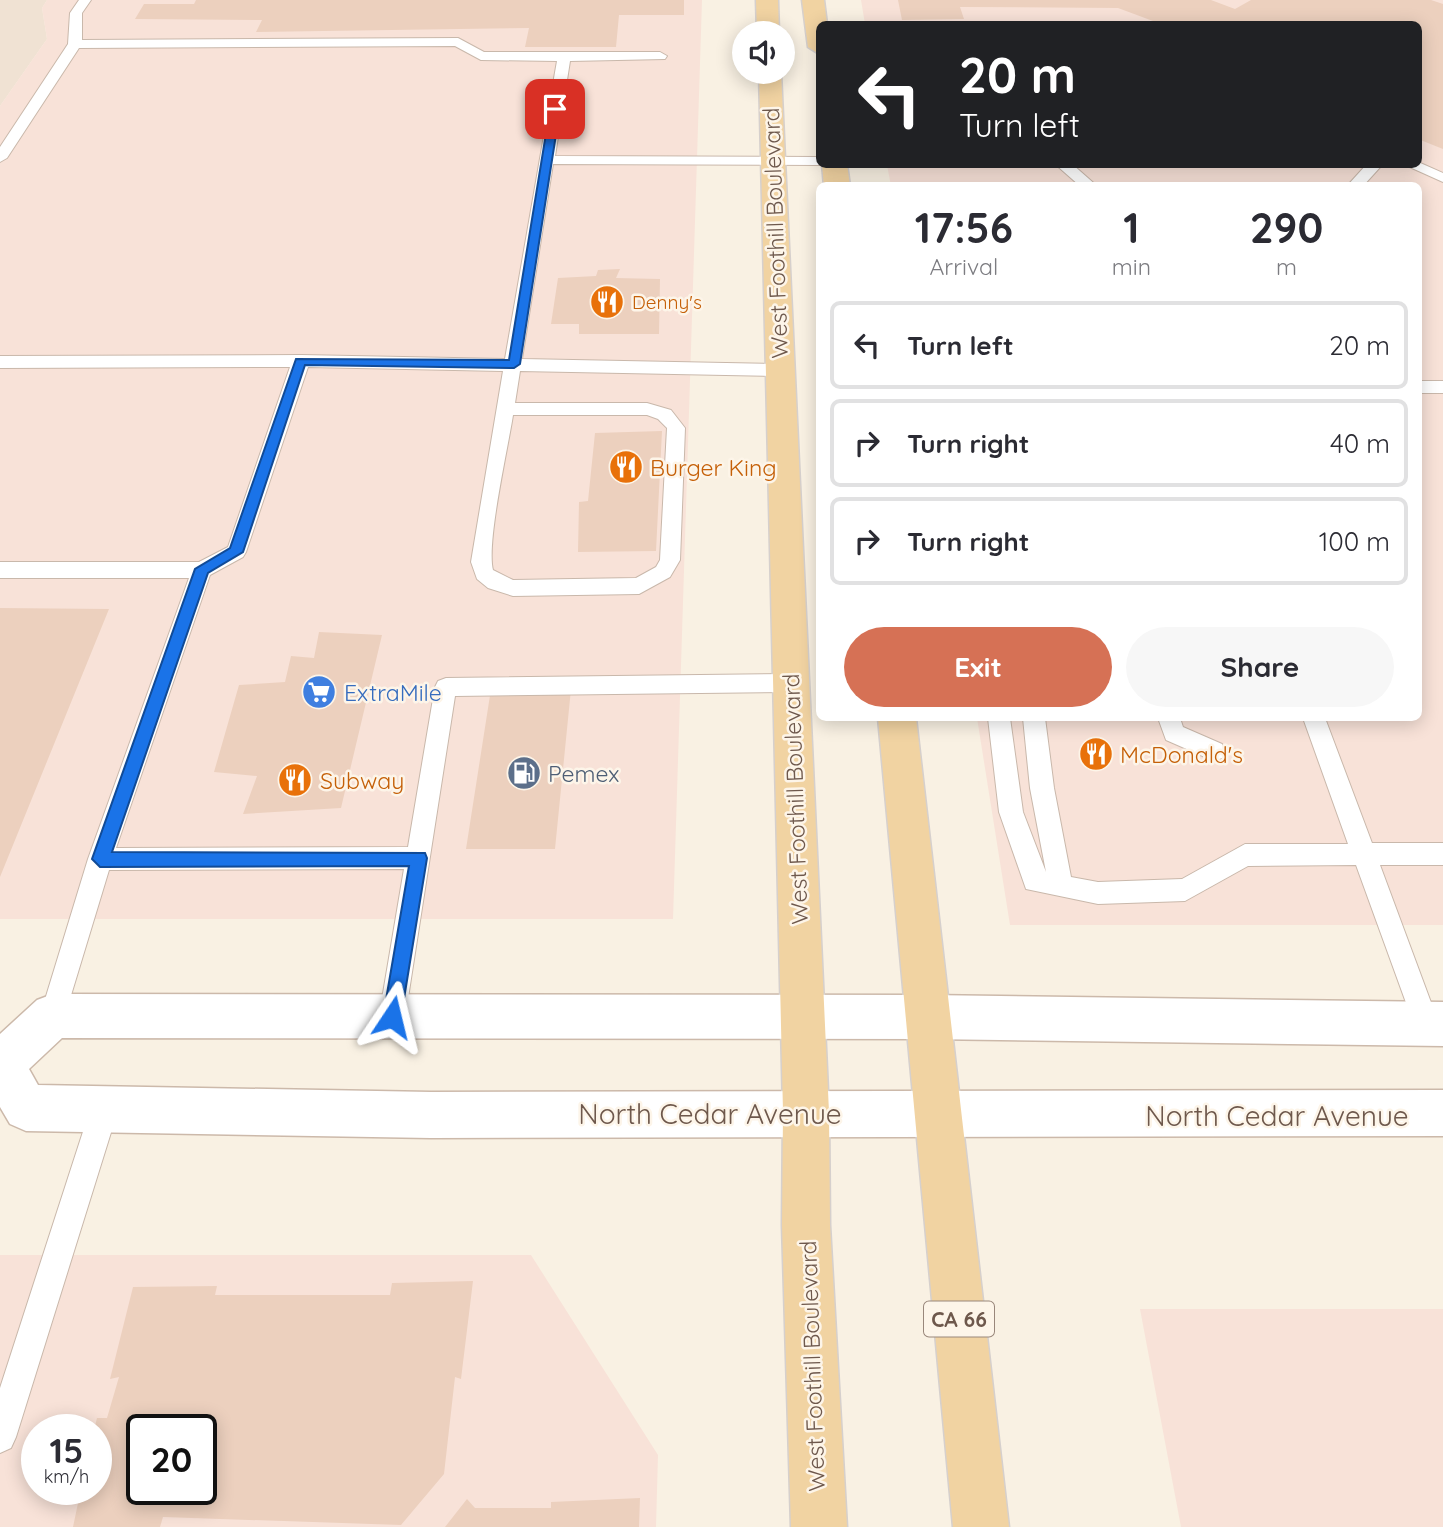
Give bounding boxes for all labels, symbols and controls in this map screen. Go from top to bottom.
map controls [732,21,795,84]
button: sound [732,21,795,84]
text: 20 m [959,44,1076,105]
icon: left [844,49,935,140]
pin [525,79,585,139]
icon: arrive [536,90,574,128]
text: Turn left [959,105,1080,145]
street label: West Foothill Boulevard [756,107,794,359]
text: 17:56 [915,201,1013,254]
text: 1 [1123,201,1140,254]
text: 290 [1250,201,1323,254]
text: Arrival [929,252,998,281]
text: min [1112,252,1151,281]
text: m [1276,252,1297,281]
restaurant icon: Denny's [588,283,626,321]
place label: Denny's [632,290,702,314]
icon: left [848,326,886,364]
text: Turn left [907,329,1014,362]
text: 20 m [1329,329,1390,362]
icon: right [848,424,886,462]
text: Turn right [907,427,1029,460]
text: 40 m [1330,427,1390,460]
restaurant icon: Burger King [607,448,645,486]
place label: Burger King [650,453,777,482]
icon: right [848,522,886,560]
text: Turn right [907,525,1029,558]
text: 100 m [1319,525,1390,558]
button: Exit [844,627,1112,707]
button: Share [1126,627,1394,707]
supermarket icon: ExtraMile [300,673,338,711]
street label: West Foothill Boulevard [776,673,814,925]
place label: ExtraMile [344,678,442,707]
restaurant icon: McDonald's [1077,735,1115,773]
place label: McDonald's [1120,740,1243,769]
fuel station icon: Pemex [505,754,543,792]
place label: Pemex [548,759,619,788]
restaurant icon: Subway [276,761,314,799]
place label: Subway [320,766,404,795]
position arrow [355,980,429,1054]
street label: North Cedar Avenue [578,1096,842,1131]
street label: North Cedar Avenue [1145,1098,1409,1133]
street label: West Foothill Boulevard [793,1240,831,1492]
road number: CA 66 [924,1302,994,1336]
speed limit sign: 20 [126,1414,217,1505]
text: 15 [50,1428,83,1472]
text: km/h [44,1465,89,1488]

